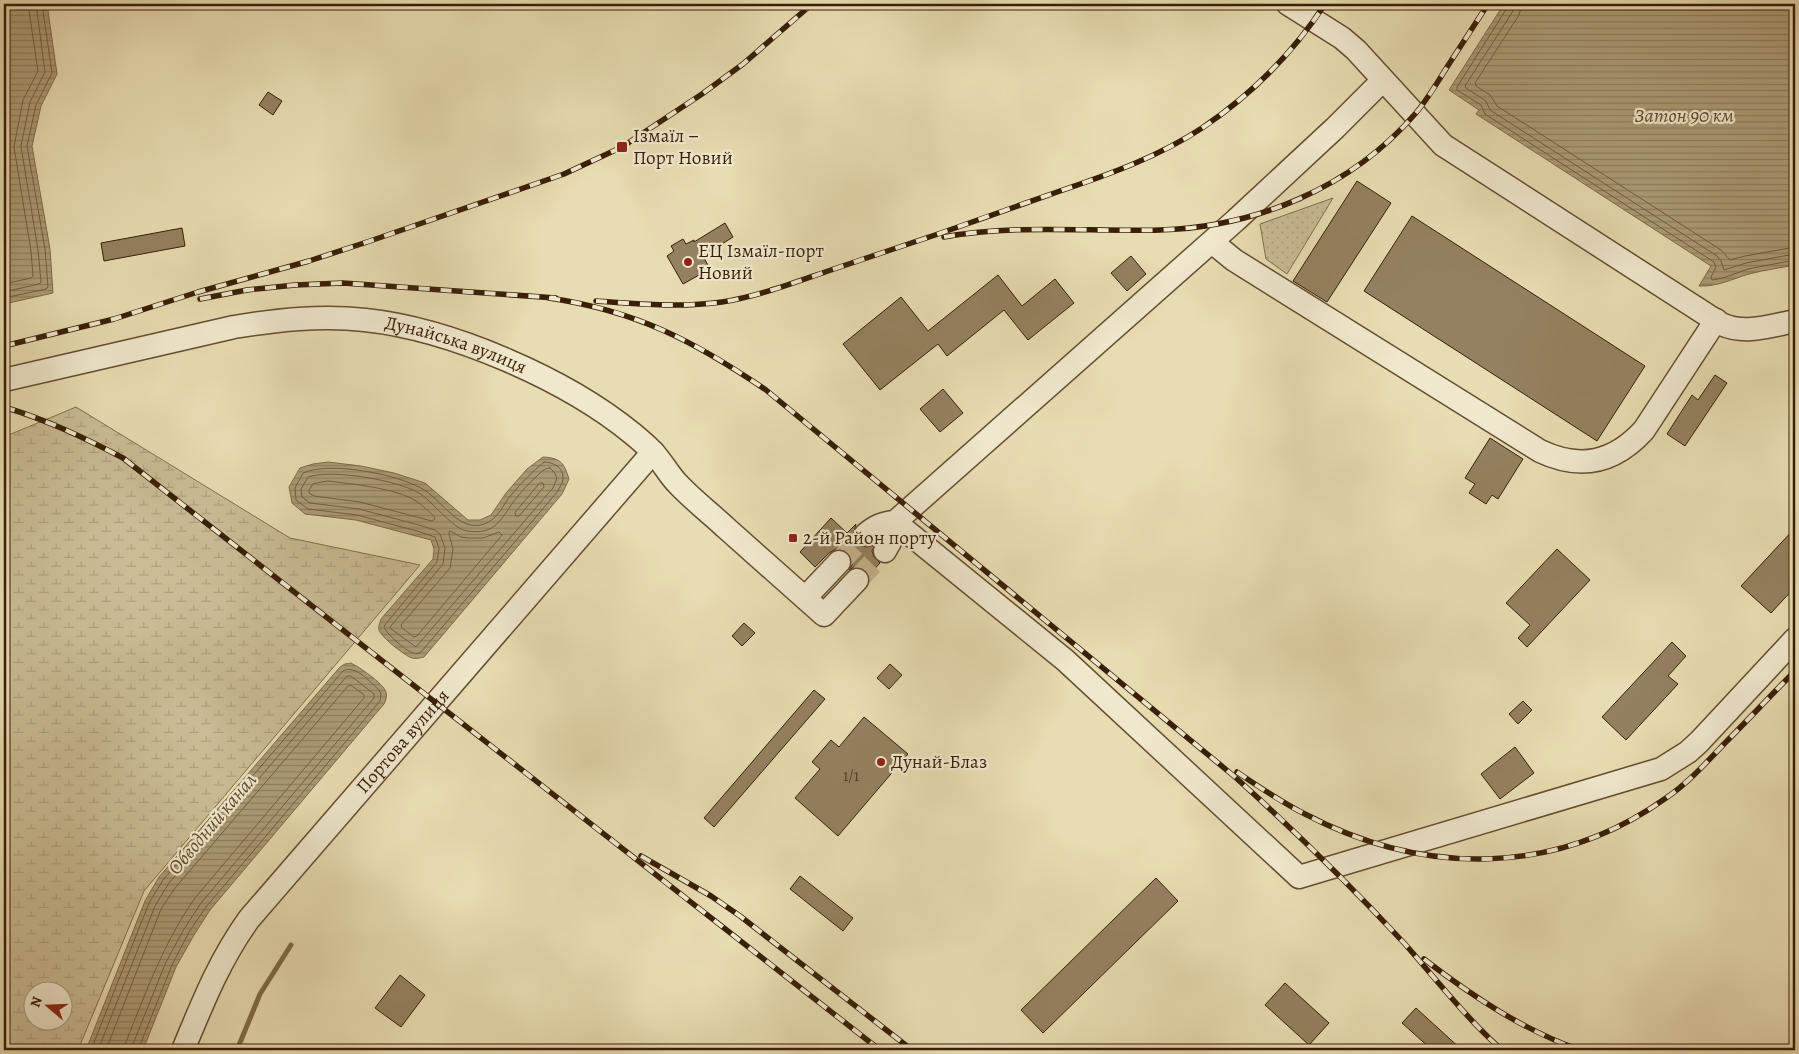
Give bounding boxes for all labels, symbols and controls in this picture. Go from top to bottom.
water label: Затон 90 км [1634,102,1734,129]
place label: Ізмаїл – Порт Новий [633,123,733,171]
marker: Ізмаїл – Порт Новий [615,140,629,154]
place label: ЕЦ Ізмаїл-порт Новий [698,238,824,286]
marker: ЕЦ Ізмаїл-порт Новий [682,256,694,268]
street label: Дунайська вулиця [383,310,531,380]
place label: 2-й Район порту [803,525,936,551]
marker: 2-й Район порту [787,532,799,544]
street label: Портова вулиця [350,683,455,799]
place label: Дунай-Блаз [891,749,987,775]
marker: Дунай-Блаз [875,756,887,768]
house number: 1/1 [843,765,860,787]
water label: Обводний канал [161,767,263,881]
north arrow [22,982,72,1032]
text: N [26,994,47,1010]

